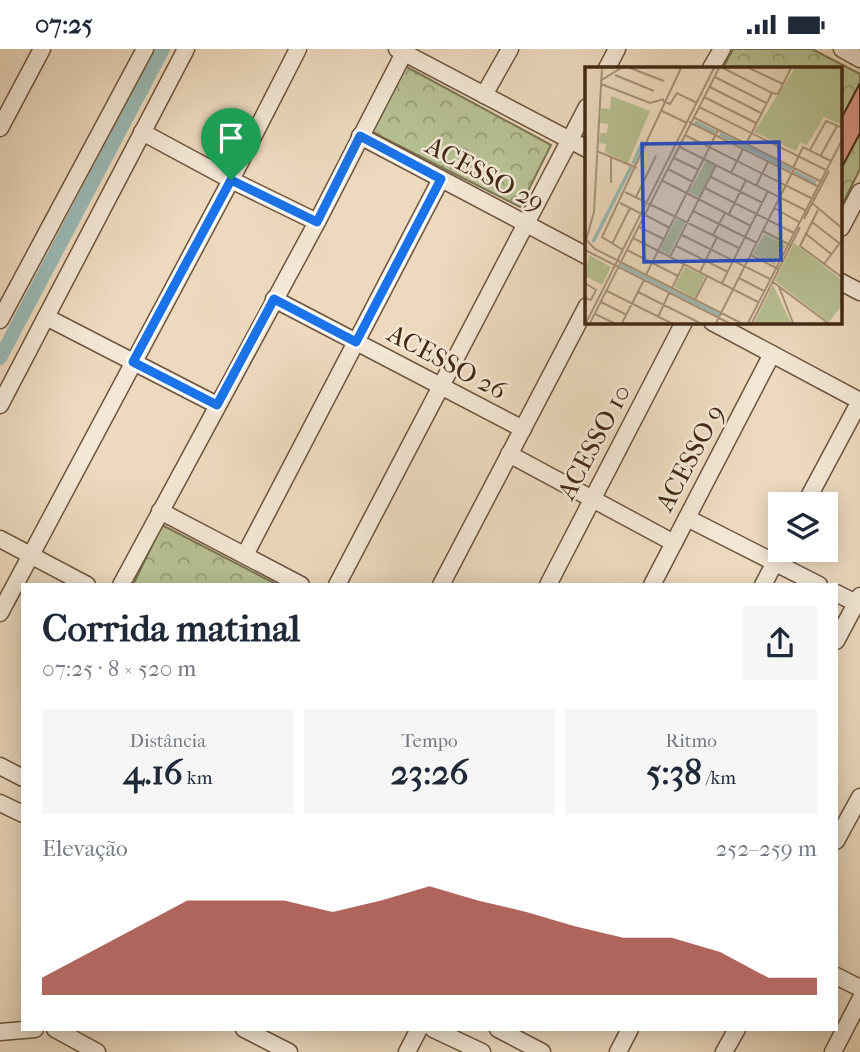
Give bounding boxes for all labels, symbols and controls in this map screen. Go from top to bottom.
text: 07:25 [35,9,93,40]
inset map [585,67,842,324]
pin [201,108,261,180]
icon: arrive [212,119,250,157]
street label: ACESSO 29 [420,129,550,218]
street label: ACESSO 26 [381,317,513,407]
street label: ACESSO 10 [550,379,637,506]
street label: ACESSO 9 [649,399,731,518]
map controls [768,492,838,562]
button: layers [768,492,838,562]
text: Corrida matinal [42,606,300,651]
button: share [743,606,817,680]
text: 07:25 · 8 × 520 m [42,655,196,682]
text: Distância [130,730,206,752]
text: Tempo [401,730,458,752]
text: Ritmo [665,730,717,752]
text: 4.16 [123,752,183,793]
text: 23:26 [391,752,468,793]
text: 5:38 [646,752,702,793]
text: km [183,767,212,789]
text: /km [702,767,736,789]
text: Elevação [42,835,128,862]
text: 252–259 m [715,835,817,862]

